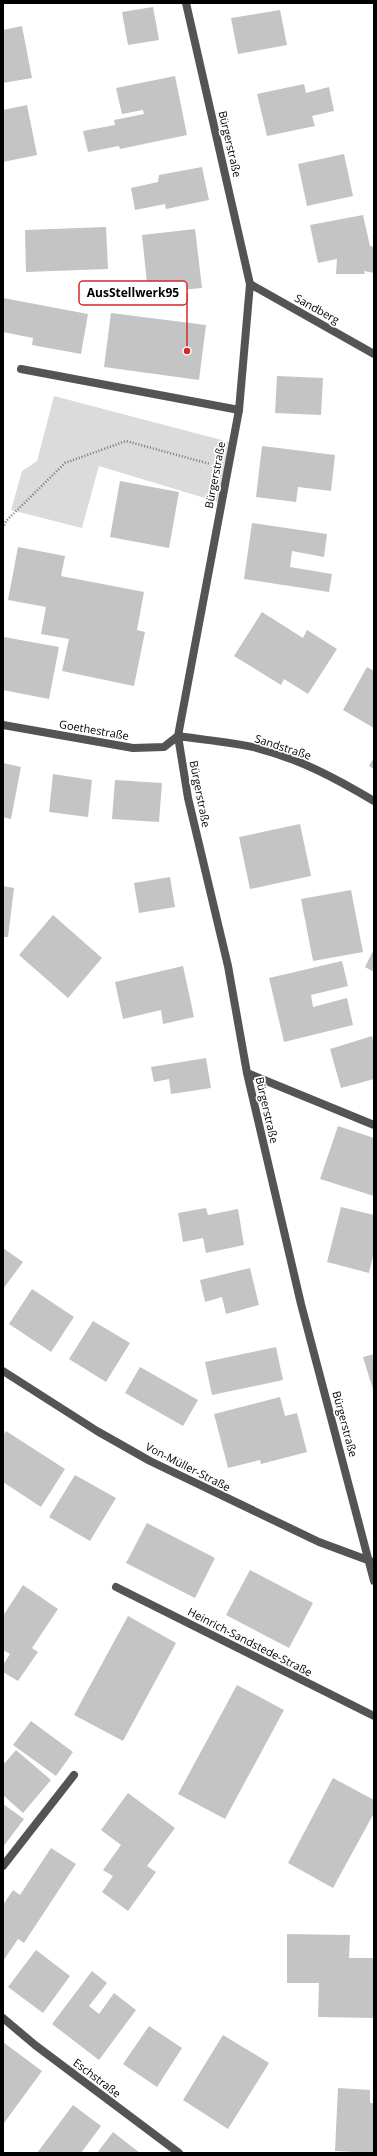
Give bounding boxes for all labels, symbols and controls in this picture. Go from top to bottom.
street label: Bürgerstraße [216,109,245,179]
callout: AusStellwerk95 [79,281,187,305]
text: AusStellwerk95 [87,284,179,301]
street label: Sandberg [292,290,342,327]
street label: Bürgerstraße [201,440,228,510]
street label: Goethestraße [58,716,130,743]
street label: Sandstraße [253,730,313,763]
street label: Bürgerstraße [187,759,214,829]
street label: Bürgerstraße [253,1075,282,1145]
street label: Bürgerstraße [329,1389,362,1459]
street label: Von-Müller-Straße [143,1439,233,1494]
street label: Heinrich-Sandstede-Straße [186,1604,315,1679]
street label: Eschstraße [70,2055,124,2100]

